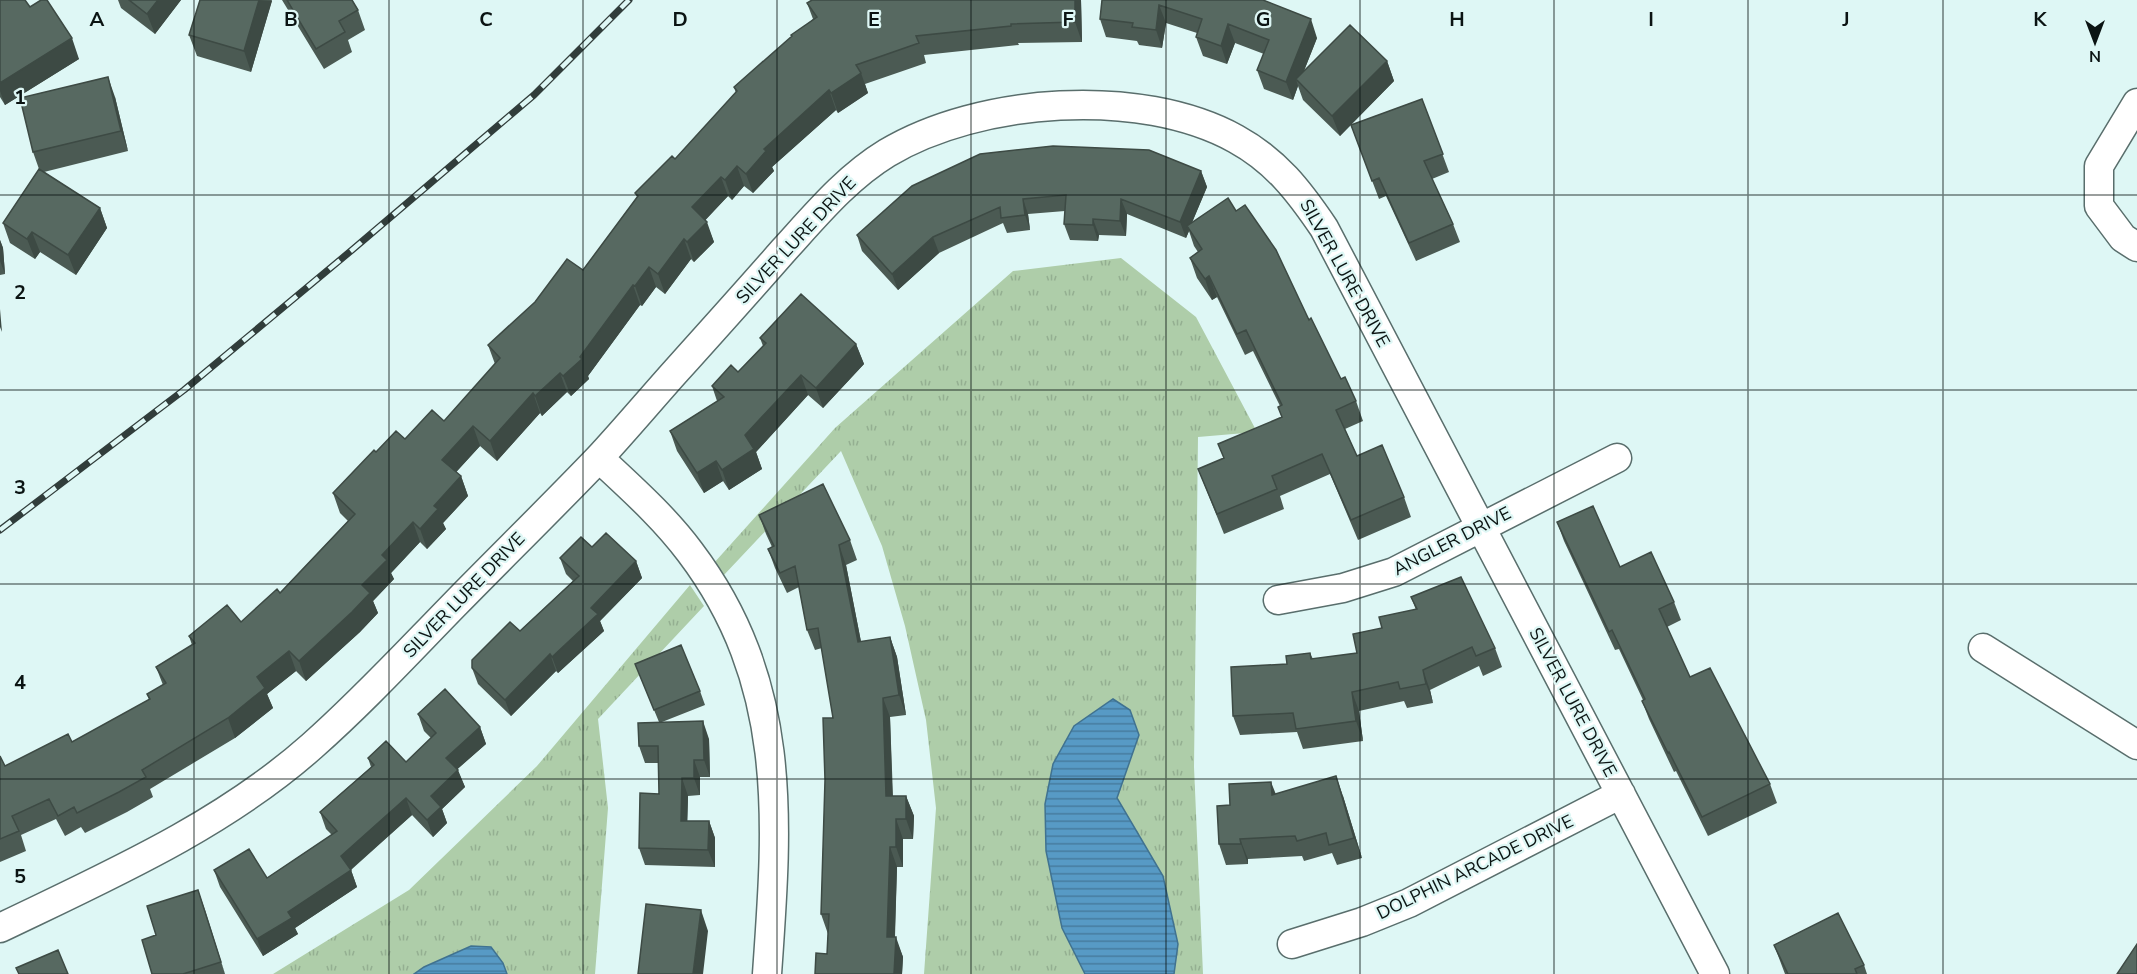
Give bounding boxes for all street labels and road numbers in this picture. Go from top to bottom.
street label: SILVER LURE DRIVE [731,171,861,309]
street label: SILVER LURE DRIVE [1294,195,1396,351]
street label: ANGLER DRIVE [1389,501,1515,581]
street label: SILVER LURE DRIVE [398,527,530,663]
street label: SILVER LURE DRIVE [1523,623,1623,781]
street label: DOLPHIN ARCADE DRIVE [1373,809,1577,925]

